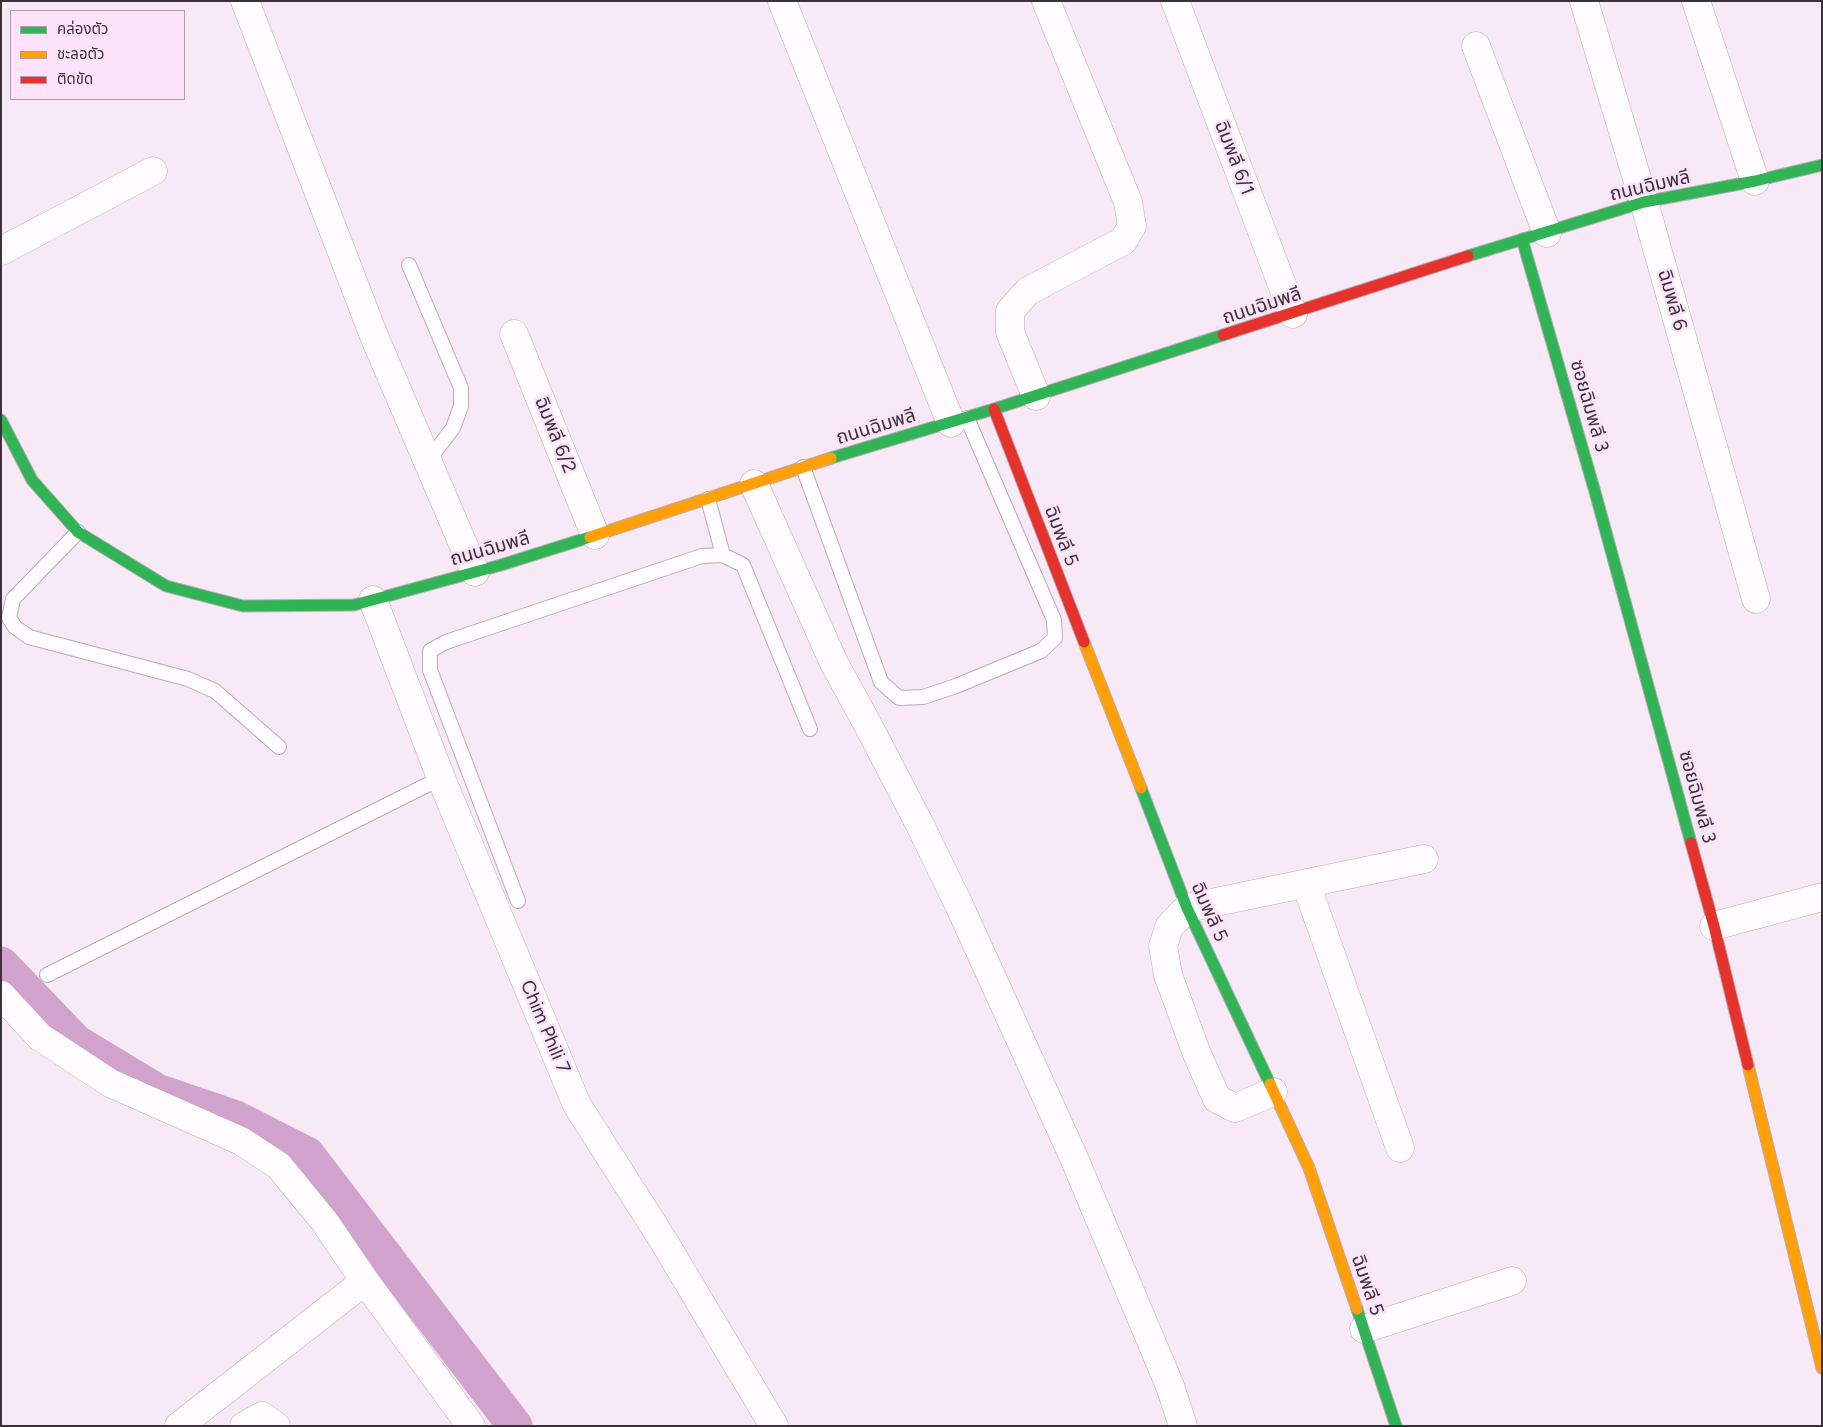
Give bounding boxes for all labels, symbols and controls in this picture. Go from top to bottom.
legend [10,10,185,100]
text: คล่องตัว [57,20,108,38]
text: ชะลอตัว [57,45,104,63]
text: ติดขัด [57,70,93,88]
street label: ฉิมพลี 6/1 [1209,118,1259,198]
street label: ถนนฉิมพลี [1608,166,1692,206]
street label: ฉิมพลี 6 [1652,267,1692,333]
street label: ถนนฉิมพลี [1220,282,1304,330]
street label: ซอยฉิมพลี 3 [1565,357,1613,455]
street label: ฉิมพลี 6/2 [529,393,581,477]
street label: ถนนฉิมพลี [833,404,919,450]
street label: ฉิมพลี 5 [1039,503,1083,569]
street label: ถนนฉิมพลี [447,527,533,571]
street label: ซอยฉิมพลี 3 [1674,748,1720,846]
street label: ฉิมพลี 5 [1186,879,1232,945]
street label: Chim Phili 7 [515,977,575,1077]
street label: ฉิมพลี 5 [1346,1252,1388,1318]

